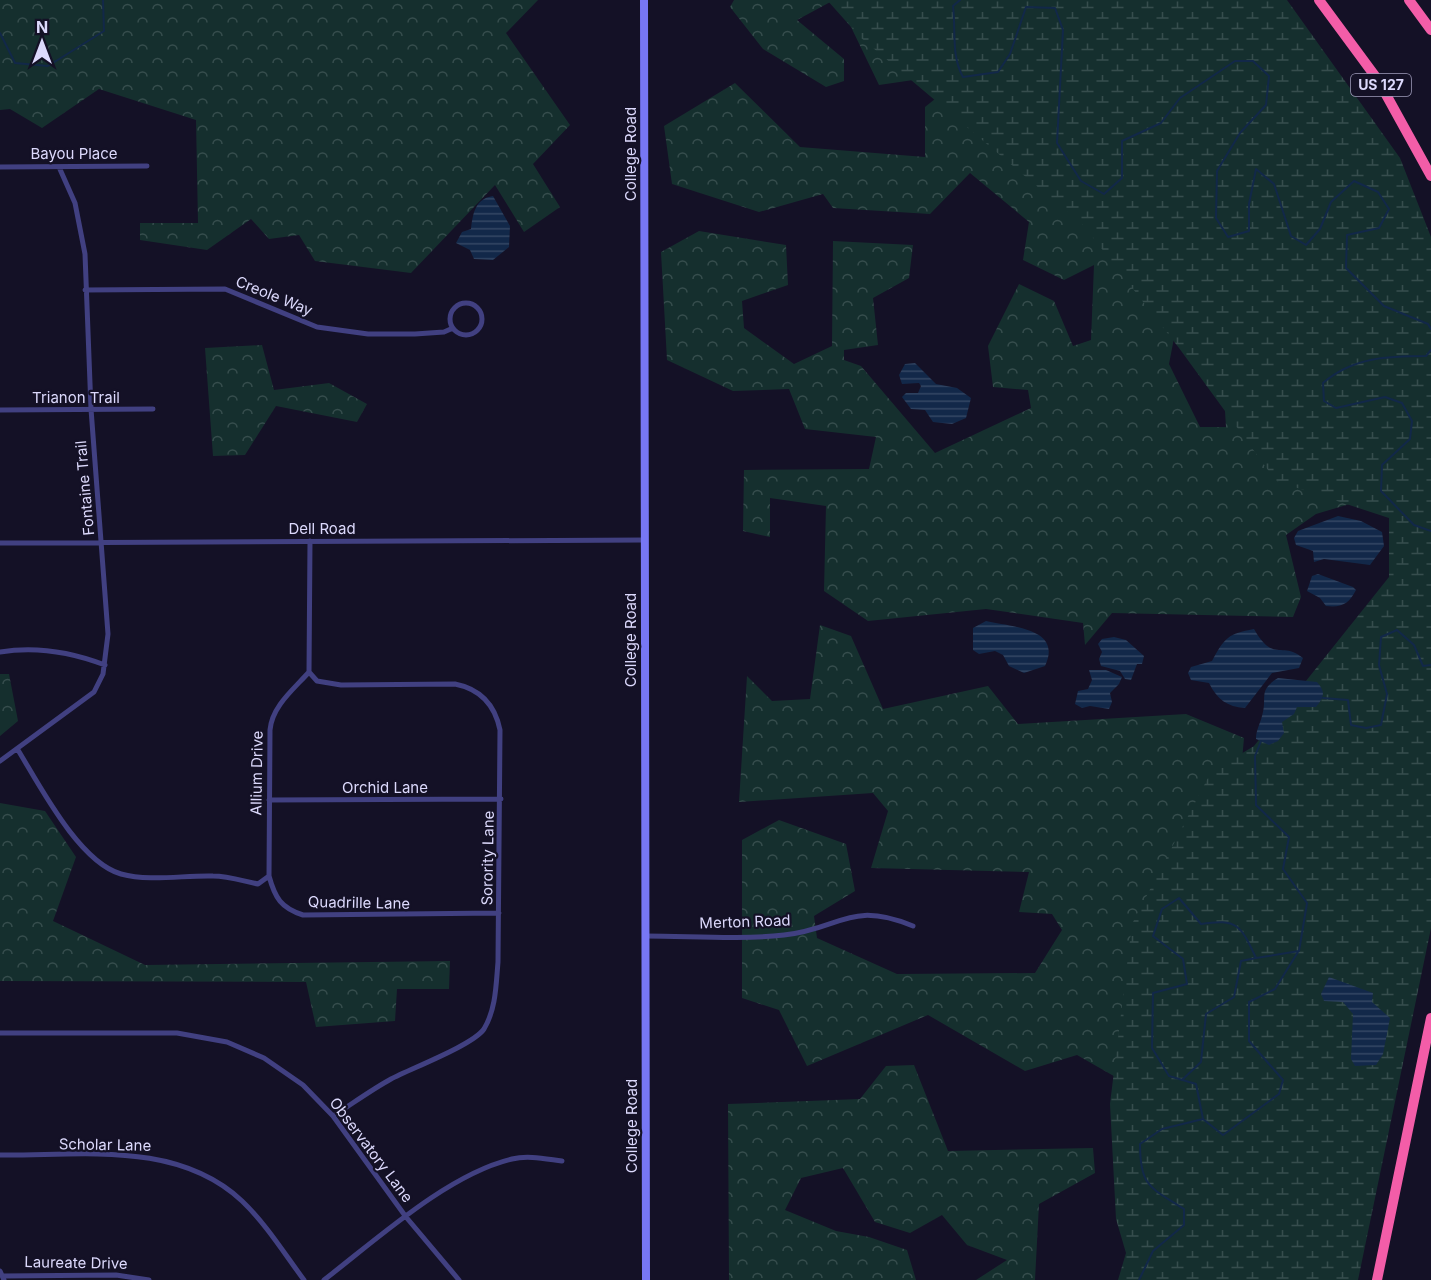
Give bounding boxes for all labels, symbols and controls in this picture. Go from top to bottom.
north arrow [12,12,72,72]
text: N [36,17,48,37]
road number: US 127 [1351,74,1411,96]
street label: College Road [621,107,640,201]
street label: Bayou Place [30,144,118,163]
street label: Creole Way [233,271,316,320]
street label: Trianon Trail [32,388,120,407]
street label: Fontaine Trail [71,440,98,536]
street label: Dell Road [288,519,356,538]
street label: College Road [621,593,640,687]
street label: Allium Drive [246,730,267,816]
street label: Orchid Lane [342,778,428,797]
street label: Sorority Lane [477,810,498,906]
street label: Quadrille Lane [308,892,410,913]
street label: Merton Road [699,910,791,933]
street label: College Road [622,1079,641,1173]
street label: Observatory Lane [326,1093,417,1206]
street label: Scholar Lane [59,1134,151,1155]
street label: Laureate Drive [24,1252,128,1273]

